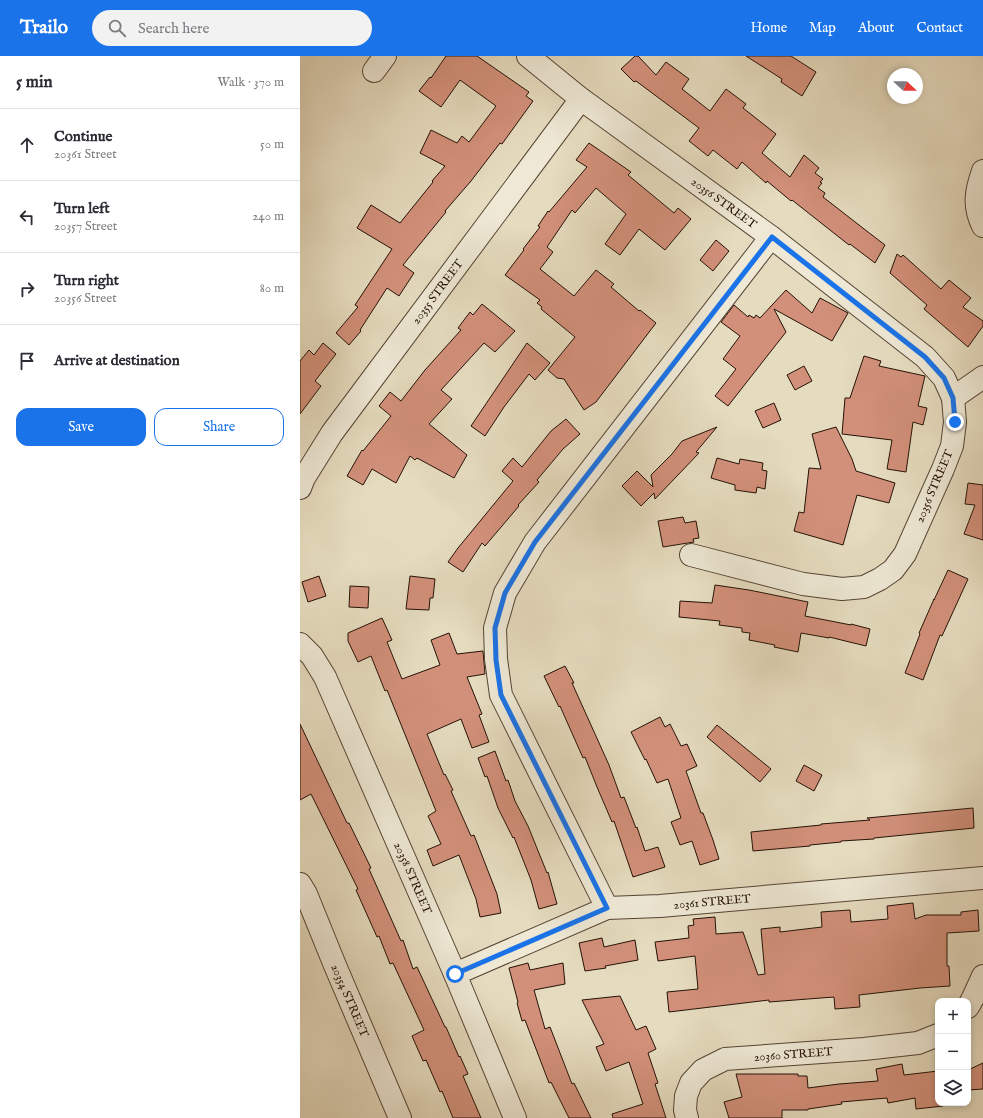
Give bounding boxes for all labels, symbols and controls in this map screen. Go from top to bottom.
search box [92,10,372,46]
text: Trailo [20,16,68,40]
icon: search [106,17,128,39]
text: Search here [138,19,209,38]
text: Home [751,19,787,37]
text: Map [809,19,836,37]
text: About [858,19,894,37]
text: Contact [916,19,963,37]
north arrow [887,68,923,104]
text: 5 min [16,72,53,93]
text: Walk · 370 m [218,74,284,91]
text: Continue [54,127,112,146]
icon: ahead [16,134,38,156]
text: 50 m [260,136,284,153]
text: 20361 Street [54,146,117,163]
street label: 20356 STREET [688,174,760,232]
text: Turn left [54,199,110,218]
icon: left [16,206,38,228]
text: 240 m [252,208,284,225]
text: 20357 Street [54,218,117,235]
street label: 20355 STREET [409,257,467,327]
text: Turn right [54,271,119,290]
icon: right [16,278,38,300]
text: 80 m [260,280,284,297]
text: 20356 Street [54,290,117,307]
icon: arrive [16,350,38,372]
text: Arrive at destination [54,351,180,370]
button: Save [16,408,146,446]
button: Share [154,408,284,446]
route end [946,413,964,431]
street label: 20356 STREET [912,447,957,525]
street label: 20358 STREET [390,840,435,917]
street label: 20361 STREET [673,891,752,913]
street label: 20354 STREET [327,962,372,1040]
route start [446,965,464,983]
map controls [935,998,971,1106]
button: + [935,998,971,1034]
button: − [935,1034,971,1070]
street label: 20360 STREET [753,1044,834,1065]
button: layers [935,1070,971,1106]

